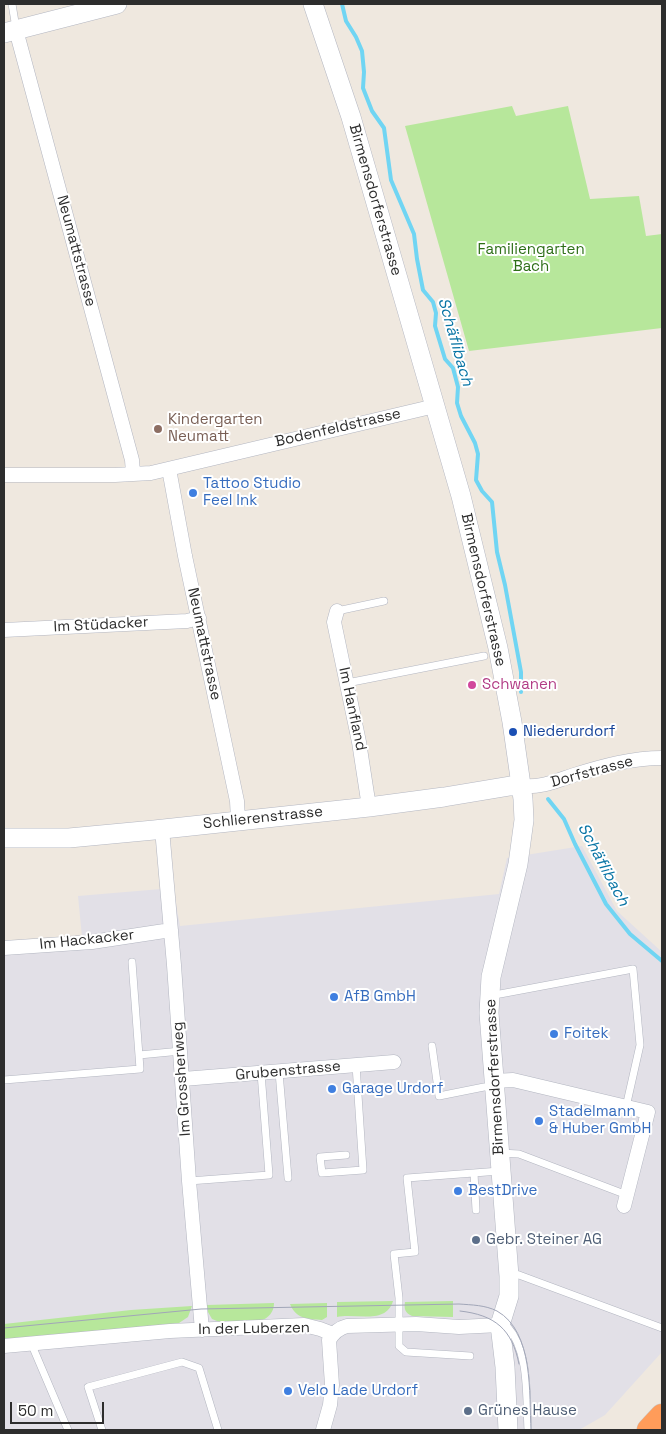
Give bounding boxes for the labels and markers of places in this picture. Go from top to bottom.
place label: Kindergarten Neumatt [168,411,263,446]
marker: Kindergarten Neumatt [152,423,164,435]
place label: Tattoo Studio Feel Ink [203,475,301,510]
marker: Tattoo Studio Feel Ink [187,487,199,499]
place label: Schwanen [482,676,557,694]
marker: Schwanen [466,679,478,691]
place label: Niederurdorf [523,723,615,741]
marker: Niederurdorf [507,726,519,738]
place label: AfB GmbH [344,988,416,1006]
marker: AfB GmbH [328,991,340,1003]
place label: Foitek [564,1025,609,1043]
marker: Foitek [548,1028,560,1040]
place label: Garage Urdorf [342,1080,443,1098]
marker: Garage Urdorf [326,1083,338,1095]
place label: Stadelmann & Huber GmbH [549,1103,651,1138]
marker: Stadelmann & Huber GmbH [533,1115,545,1127]
place label: BestDrive [468,1182,537,1200]
marker: BestDrive [452,1185,464,1197]
place label: Gebr. Steiner AG [486,1231,602,1249]
marker: Gebr. Steiner AG [470,1234,482,1246]
place label: Velo Lade Urdorf [298,1382,418,1400]
marker: Velo Lade Urdorf [282,1385,294,1397]
place label: Grünes Hause [478,1402,577,1420]
marker: Grünes Hause [462,1405,474,1417]

